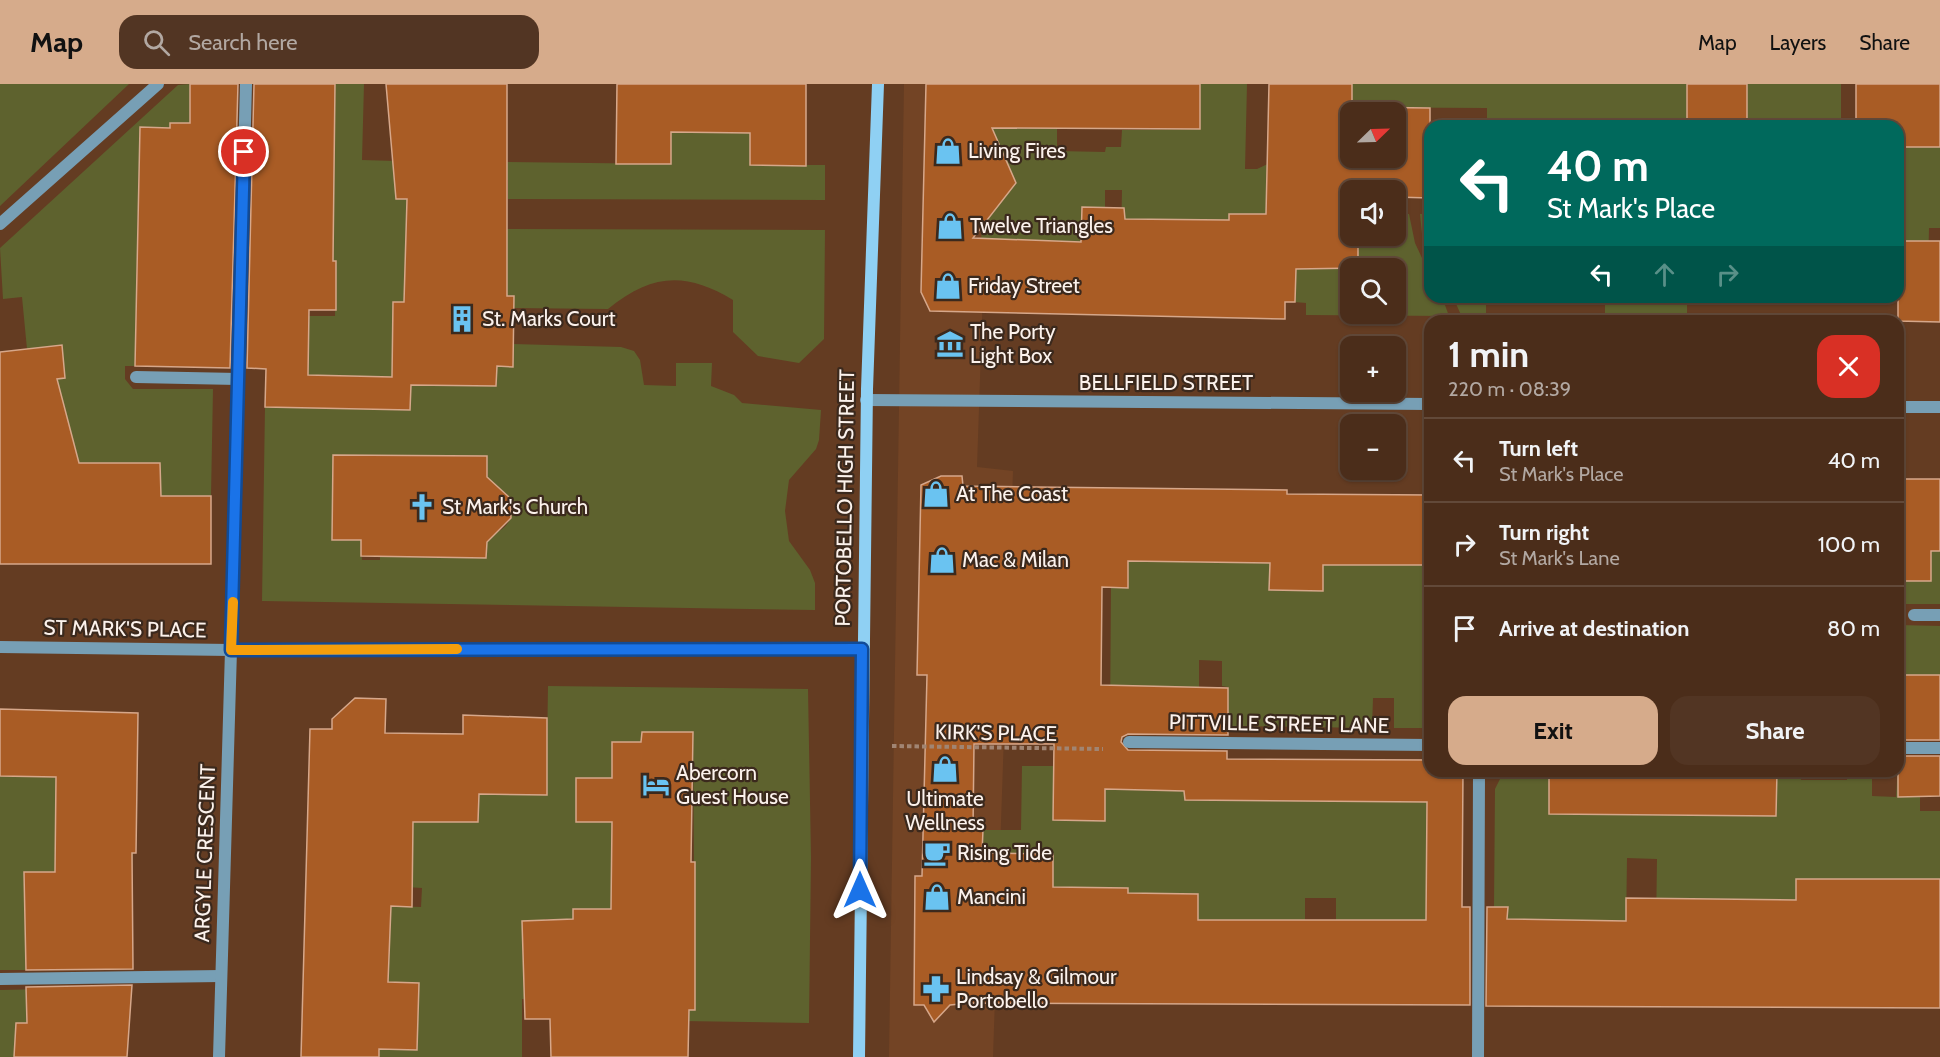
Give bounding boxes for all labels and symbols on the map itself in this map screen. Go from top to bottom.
north arrow [1340,102,1406,168]
pin [218,126,269,177]
shop icon: Living Fires [933,136,963,166]
place label: Living Fires [968,138,1066,163]
shop icon: Twelve Triangles [935,211,965,241]
place label: Twelve Triangles [970,213,1113,238]
shop icon: Friday Street [933,271,963,301]
place label: Friday Street [968,273,1080,298]
building icon: St. Marks Court [447,304,477,334]
place label: St. Marks Court [482,306,616,331]
place label: The Porty Light Box [970,319,1056,368]
museum icon: The Porty Light Box [935,329,965,359]
street label: PORTOBELLO HIGH STREET [830,369,859,627]
street label: BELLFIELD STREET [1079,370,1253,395]
shop icon: At The Coast [921,479,951,509]
place label: At The Coast [956,481,1068,506]
church icon: St Mark's Church [407,492,437,522]
place label: St Mark's Church [442,494,588,519]
shop icon: Mac & Milan [927,545,957,575]
place label: Mac & Milan [962,547,1069,572]
street label: ST MARK'S PLACE [43,615,207,642]
street label: PITTVILLE STREET LANE [1169,709,1389,738]
street label: KIRK'S PLACE [935,719,1057,746]
shop icon: Ultimate Wellness [930,754,960,784]
place label: Abercorn Guest House [676,760,789,809]
street label: ARGYLE CRESCENT [189,763,220,943]
hotel icon: Abercorn Guest House [641,770,671,800]
place label: Ultimate Wellness [905,786,985,835]
cafe icon: Rising Tide [922,838,952,868]
place label: Rising Tide [957,840,1052,865]
position arrow [828,858,892,922]
shop icon: Mancini [922,882,952,912]
place label: Mancini [957,884,1026,909]
place label: Lindsay & Gilmour Portobello [956,964,1117,1013]
pharmacy icon: Lindsay & Gilmour Portobello [921,974,951,1004]

